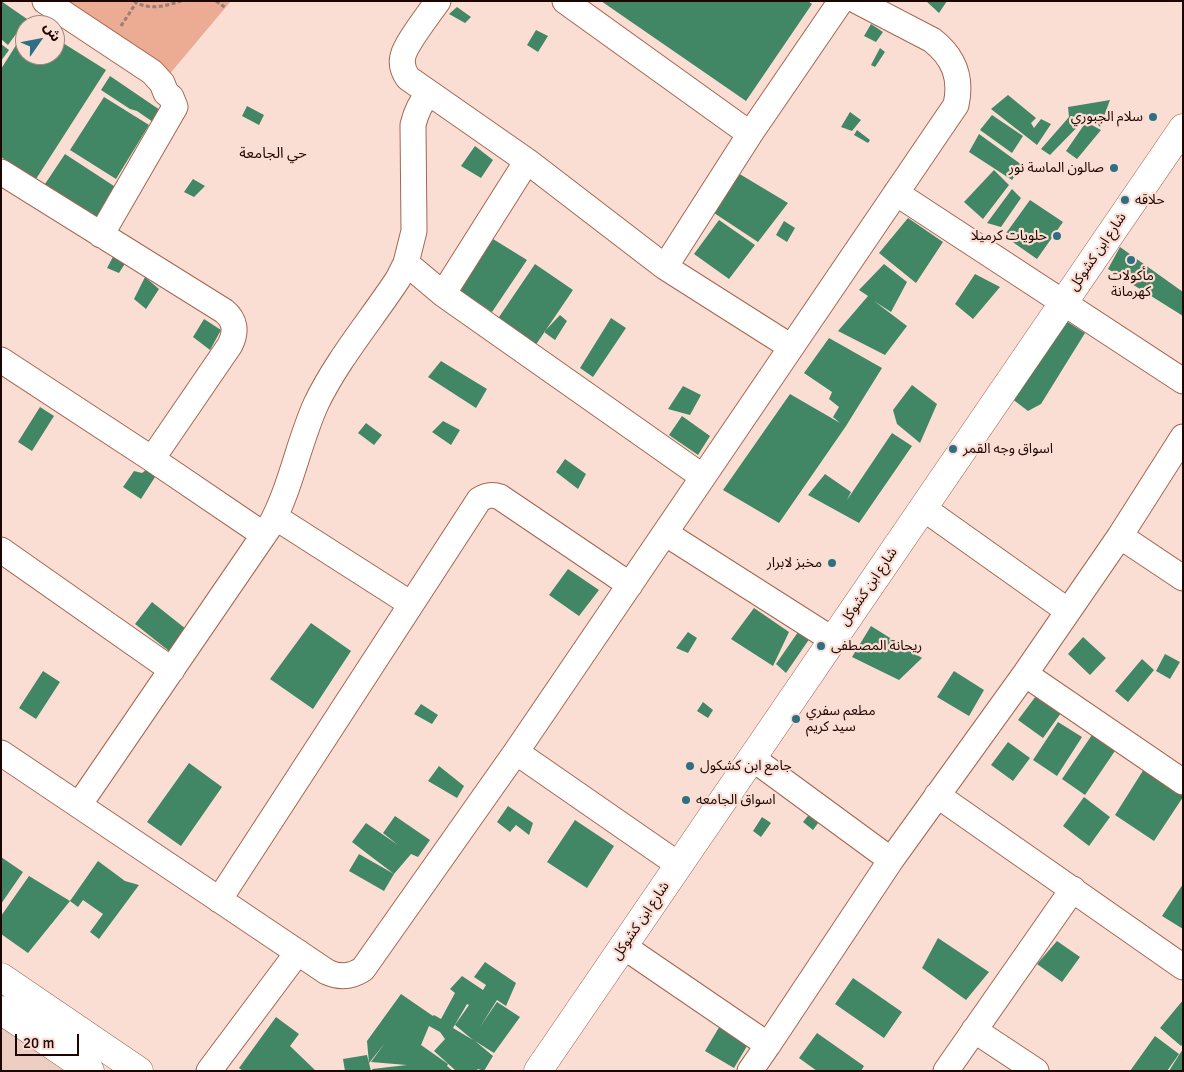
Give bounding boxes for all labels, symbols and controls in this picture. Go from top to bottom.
north arrow [15,15,65,65]
text: ش [40,19,65,45]
place label: سلام الجبوري [1071,109,1143,125]
marker: سلام الجبوري [1147,111,1159,123]
district label: حي الجامعة [239,145,307,163]
place label: صالون الماسة نور [1009,160,1104,176]
marker: صالون الماسة نور [1108,162,1120,174]
place label: حلاقه [1135,192,1165,208]
marker: حلاقه [1119,194,1131,206]
street label: شارع ابن كشوكل [1066,210,1130,294]
place label: حلويات كرميلا [971,228,1047,244]
marker: حلويات كرميلا [1051,230,1063,242]
marker: مأكولات كهرمانة [1125,254,1137,266]
place label: مأكولات كهرمانة [1108,268,1154,300]
place label: اسواق وجه القمر [963,441,1053,457]
marker: اسواق وجه القمر [947,443,959,455]
street label: شارع ابن كشوكل [837,545,901,629]
place label: مخبز لابرار [767,555,822,571]
marker: مخبز لابرار [826,557,838,569]
place label: ريحانة المصطفى [831,638,922,654]
marker: ريحانة المصطفى [815,640,827,652]
place label: مطعم سفري سيد كريم [806,703,876,736]
marker: مطعم سفري سيد كريم [790,713,802,725]
place label: جامع ابن كشكول [700,758,792,774]
marker: جامع ابن كشكول [684,760,696,772]
place label: اسواق الجامعه [696,792,776,808]
marker: اسواق الجامعه [680,794,692,806]
street label: شارع ابن كشوكل [609,879,673,963]
scale bar [18,1024,81,1056]
text: 20 m [23,1034,54,1052]

